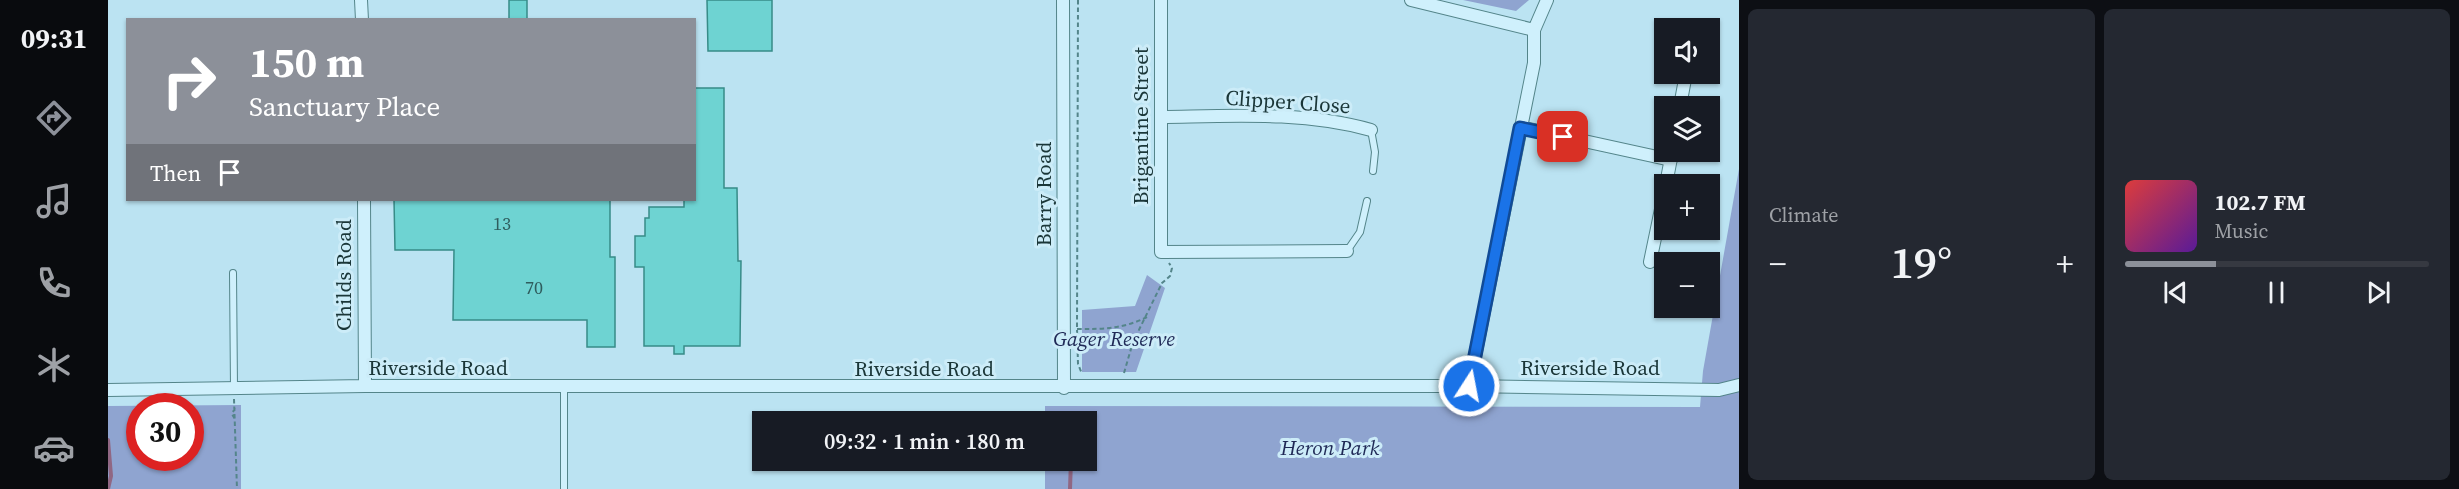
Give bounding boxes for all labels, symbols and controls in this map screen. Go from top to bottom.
map controls [1654,18,1720,318]
button: sound [1654,18,1720,84]
text: 09:31 [21,20,87,57]
text: 150 m [249,33,364,91]
icon: right [150,42,228,120]
street label: Brigantine Street [1126,47,1155,205]
street label: Clipper Close [1225,83,1351,120]
text: Sanctuary Place [249,88,440,125]
button: layers [1654,96,1720,162]
icon: directions [33,97,75,139]
pin [1537,111,1588,162]
icon: arrive [1546,120,1579,153]
street label: Barry Road [1029,141,1058,247]
icon: arrive [213,156,246,189]
text: Then [150,158,201,188]
button: + [1654,174,1720,240]
icon: music [33,180,75,222]
text: 102.7 FM [2215,187,2306,217]
text: Climate [1769,201,1838,229]
house number: 13 [493,211,511,236]
text: Music [2215,217,2268,245]
street label: Childs Road [329,219,358,331]
text: 19° [1890,231,1952,293]
text: − [1769,241,1787,286]
text: + [2056,241,2074,286]
button: − [1654,252,1720,318]
icon: phone [33,262,75,304]
house number: 70 [525,275,543,300]
icon: previous [2159,276,2192,309]
icon: pause [2260,276,2293,309]
icon: next [2362,276,2395,309]
park label: Gager Reserve [1053,324,1175,353]
icon: climate [33,344,75,386]
street label: Riverside Road [368,353,508,382]
street label: Riverside Road [1520,353,1660,382]
street label: Riverside Road [854,354,994,383]
position arrow [1437,354,1501,418]
speed limit sign: 30 [126,393,204,471]
text: 09:32 · 1 min · 180 m [824,426,1025,456]
icon: car [33,427,75,469]
park label: Heron Park [1279,433,1380,462]

